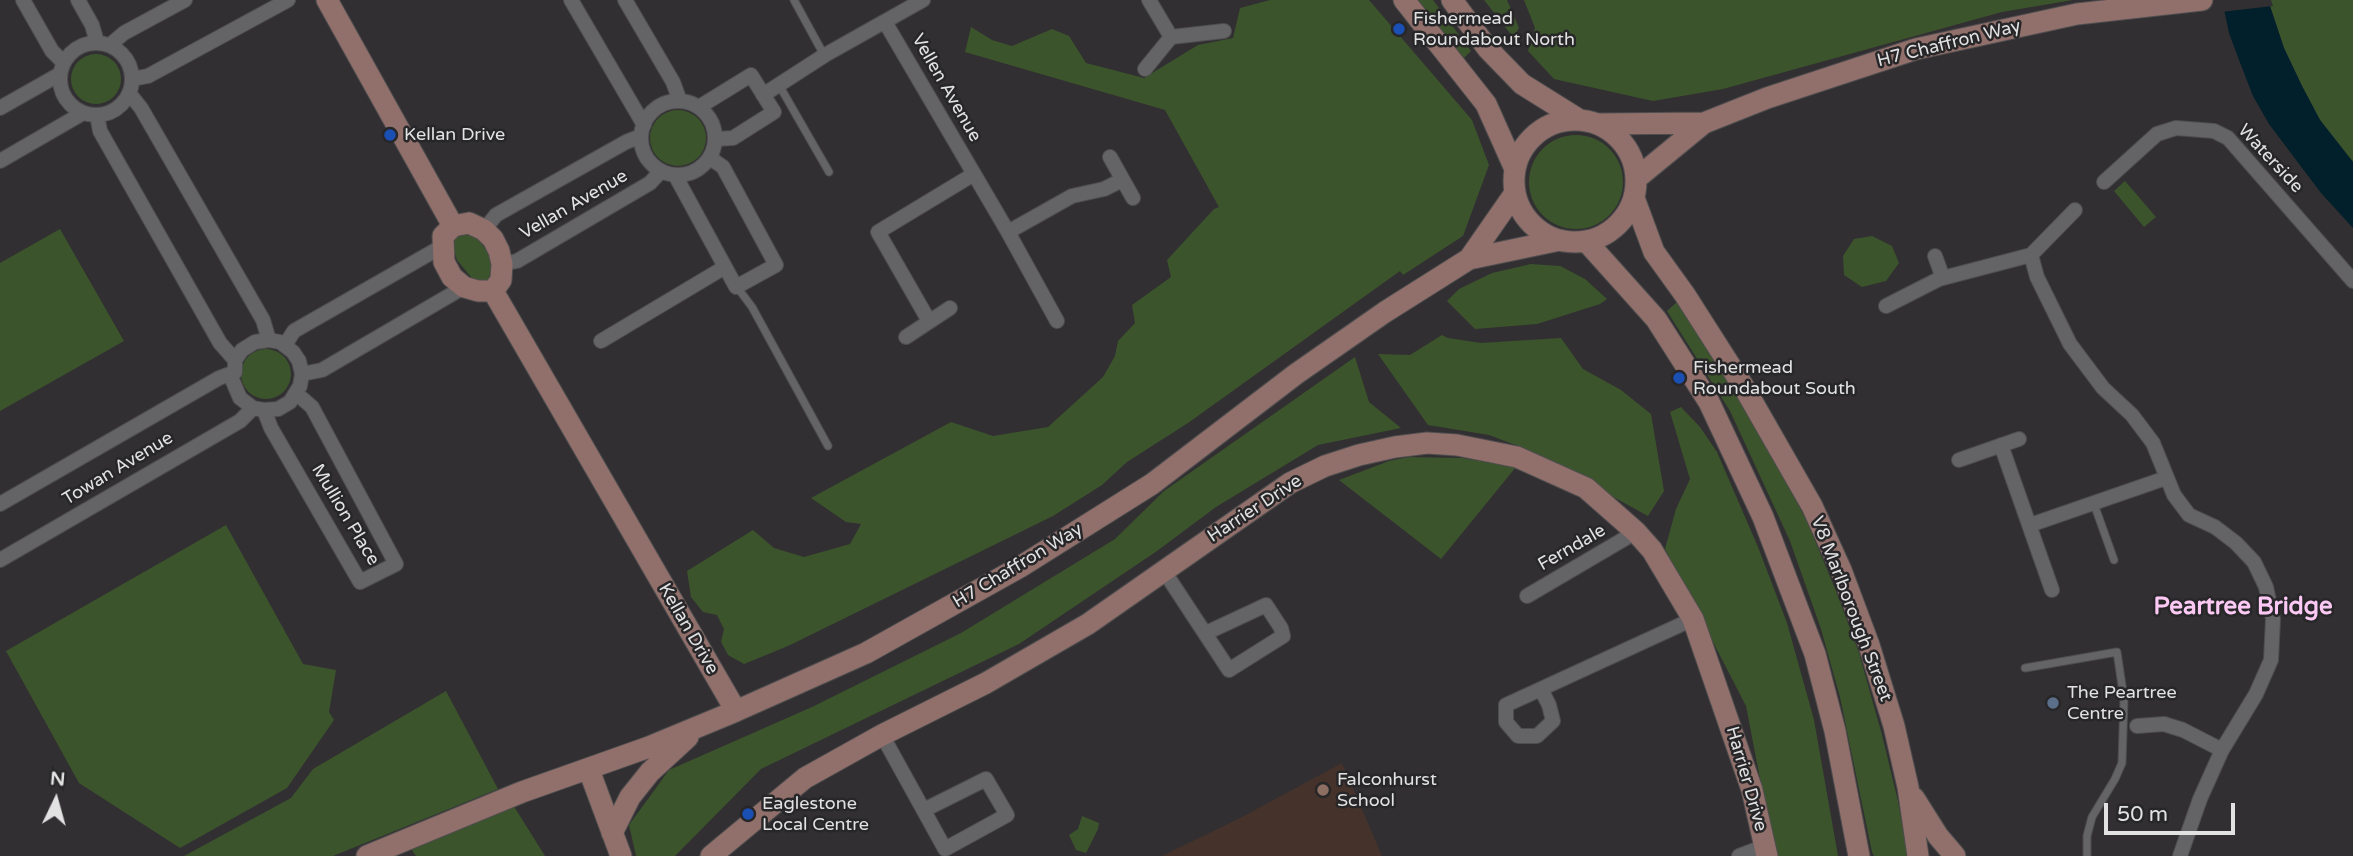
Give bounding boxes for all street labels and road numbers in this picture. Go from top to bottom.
street label: H7 Chaffron Way [1875,16,2023,72]
street label: Vellen Avenue [906,30,986,146]
street label: Waterside [2233,120,2307,198]
street label: Vellan Avenue [516,165,632,245]
street label: Towan Avenue [59,428,177,510]
street label: Mullion Place [306,460,384,570]
street label: Harrier Drive [1204,471,1306,547]
street label: V8 Marlborough Street [1806,513,1896,705]
street label: H7 Chaffron Way [949,519,1087,613]
street label: Ferndale [1534,520,1610,576]
street label: Kellan Drive [653,580,723,678]
street label: Harrier Drive [1721,724,1771,834]

